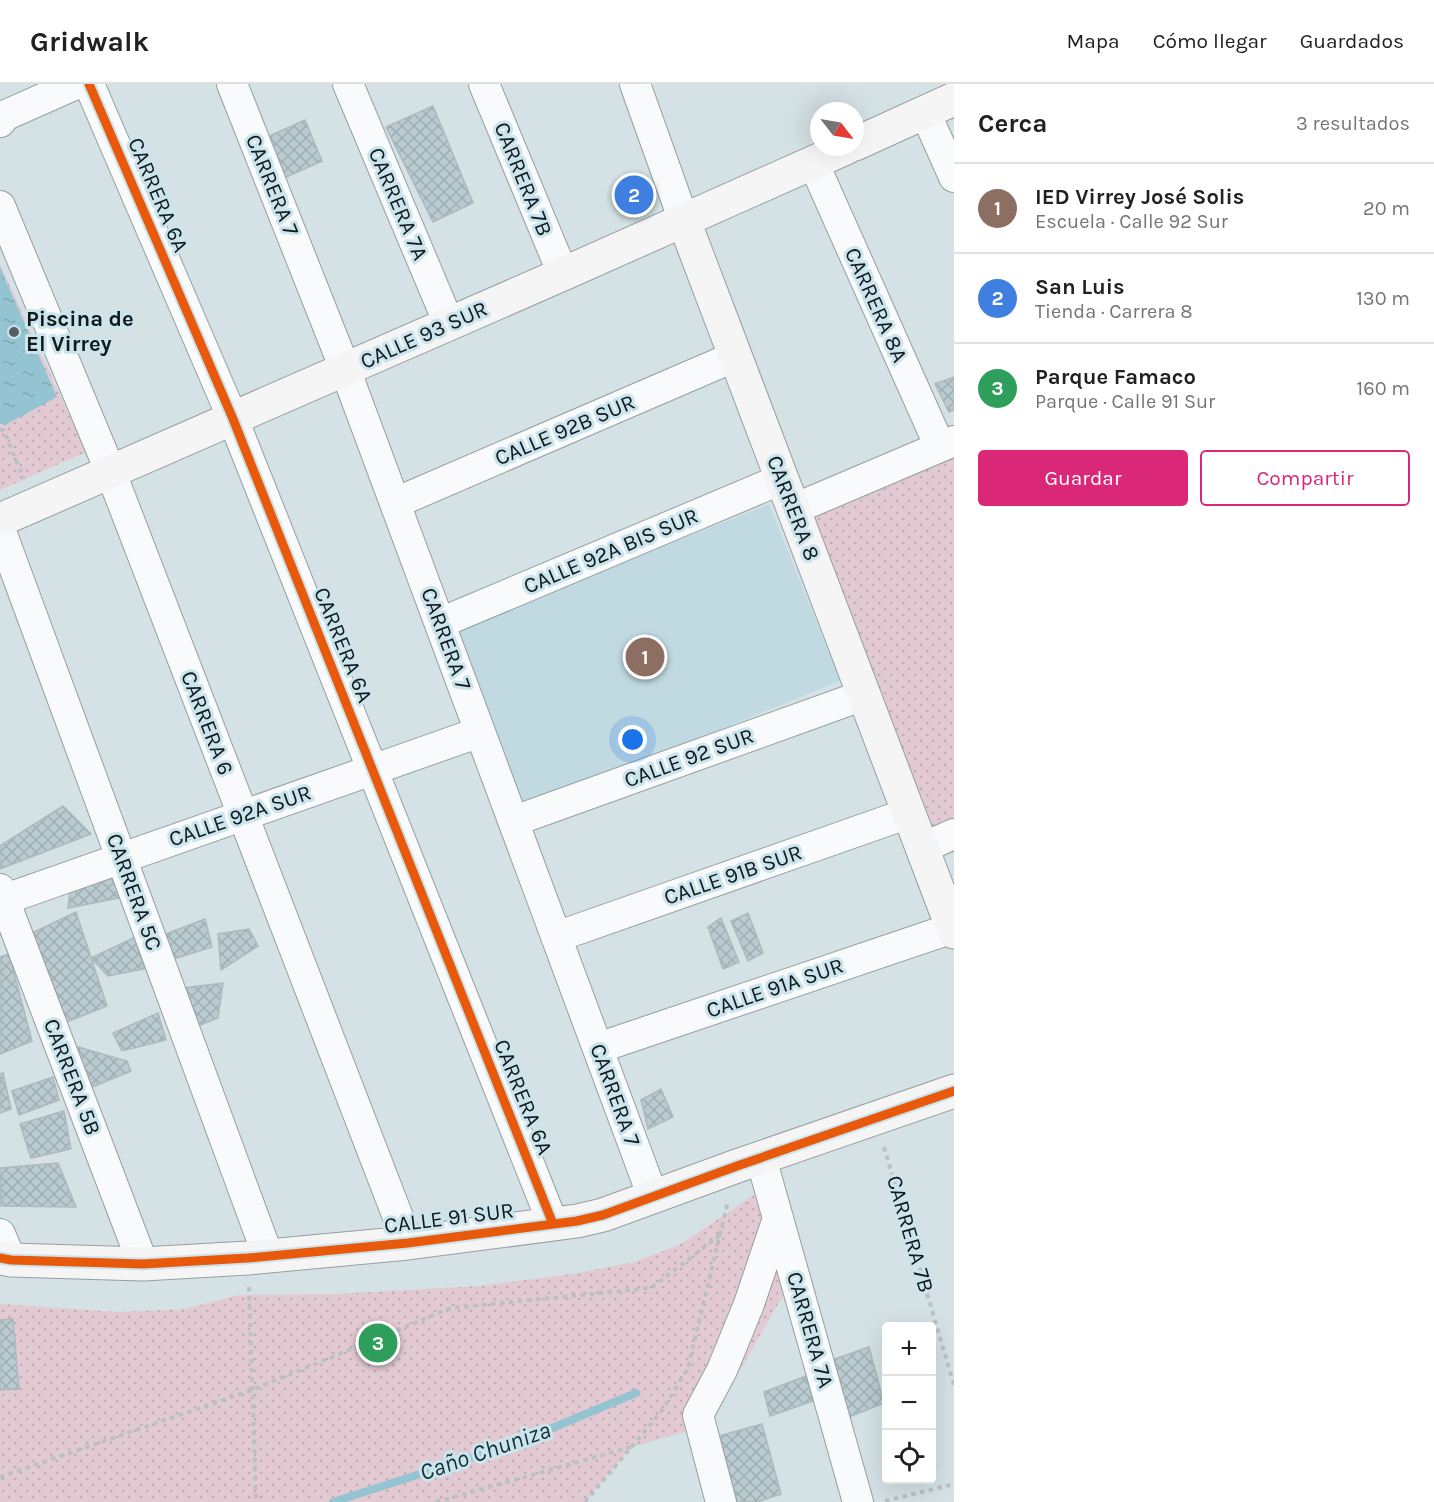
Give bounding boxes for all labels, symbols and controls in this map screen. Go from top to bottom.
text: Gridwalk [30,25,149,58]
text: Mapa [1066,29,1120,53]
text: Cómo llegar [1153,29,1267,53]
text: Guardados [1300,29,1404,53]
north arrow [810,102,864,156]
text: Cerca [978,108,1047,139]
text: 3 resultados [1296,112,1410,135]
street label: CARRERA 7B [488,118,558,240]
street label: CARRERA 7 [240,130,304,240]
street label: CARRERA 6A [122,134,194,257]
street label: CARRERA 7A [363,144,434,265]
pin: 2 [614,172,654,218]
text: IED Virrey José Solis [1035,184,1244,210]
text: 1 [994,197,1001,220]
text: 20 m [1363,197,1410,220]
text: Escuela · Calle 92 Sur [1035,210,1228,233]
street label: CARRERA 8A [839,244,913,367]
text: San Luis [1035,274,1125,300]
text: 2 [991,287,1004,310]
text: 130 m [1356,287,1410,310]
street label: CALLE 93 SUR [356,295,492,375]
text: Tienda · Carrera 8 [1035,300,1193,323]
place label: Piscina de El Virrey [26,306,134,357]
marker: Piscina de El Virrey [7,325,21,339]
text: Parque Famaco [1035,364,1196,390]
text: 3 [991,377,1004,400]
text: 160 m [1357,377,1410,400]
street label: CALLE 92B SUR [491,389,639,471]
text: Parque · Calle 91 Sur [1035,390,1215,413]
button: Guardar [978,450,1188,506]
button: Compartir [1200,450,1410,506]
street label: CARRERA 8 [761,452,825,564]
street label: CALLE 92A BIS SUR [520,502,702,600]
street label: CARRERA 6A [308,584,378,707]
street label: CARRERA 7 [415,584,477,694]
pin: 1 [626,634,664,680]
street label: CARRERA 6 [175,667,239,779]
street label: CALLE 92 SUR [621,722,757,794]
your location [618,725,647,754]
street label: CALLE 92A SUR [165,779,315,853]
street label: CARRERA 5C [101,830,167,954]
street label: CALLE 91B SUR [661,839,805,911]
street label: CALLE 91A SUR [703,952,847,1024]
street label: CARRERA 5B [38,1015,106,1139]
street label: CARRERA 6A [488,1036,558,1159]
street label: CARRERA 7 [584,1040,646,1150]
street label: CARRERA 7B [881,1172,939,1296]
street label: CALLE 91 SUR [383,1197,515,1239]
street label: CARRERA 7A [781,1269,839,1391]
pin: 3 [358,1320,398,1366]
map controls [882,1322,936,1484]
button: + [882,1322,936,1376]
button: − [882,1376,936,1430]
water label: Caño Chuniza [416,1416,554,1486]
button: locate [882,1430,936,1484]

